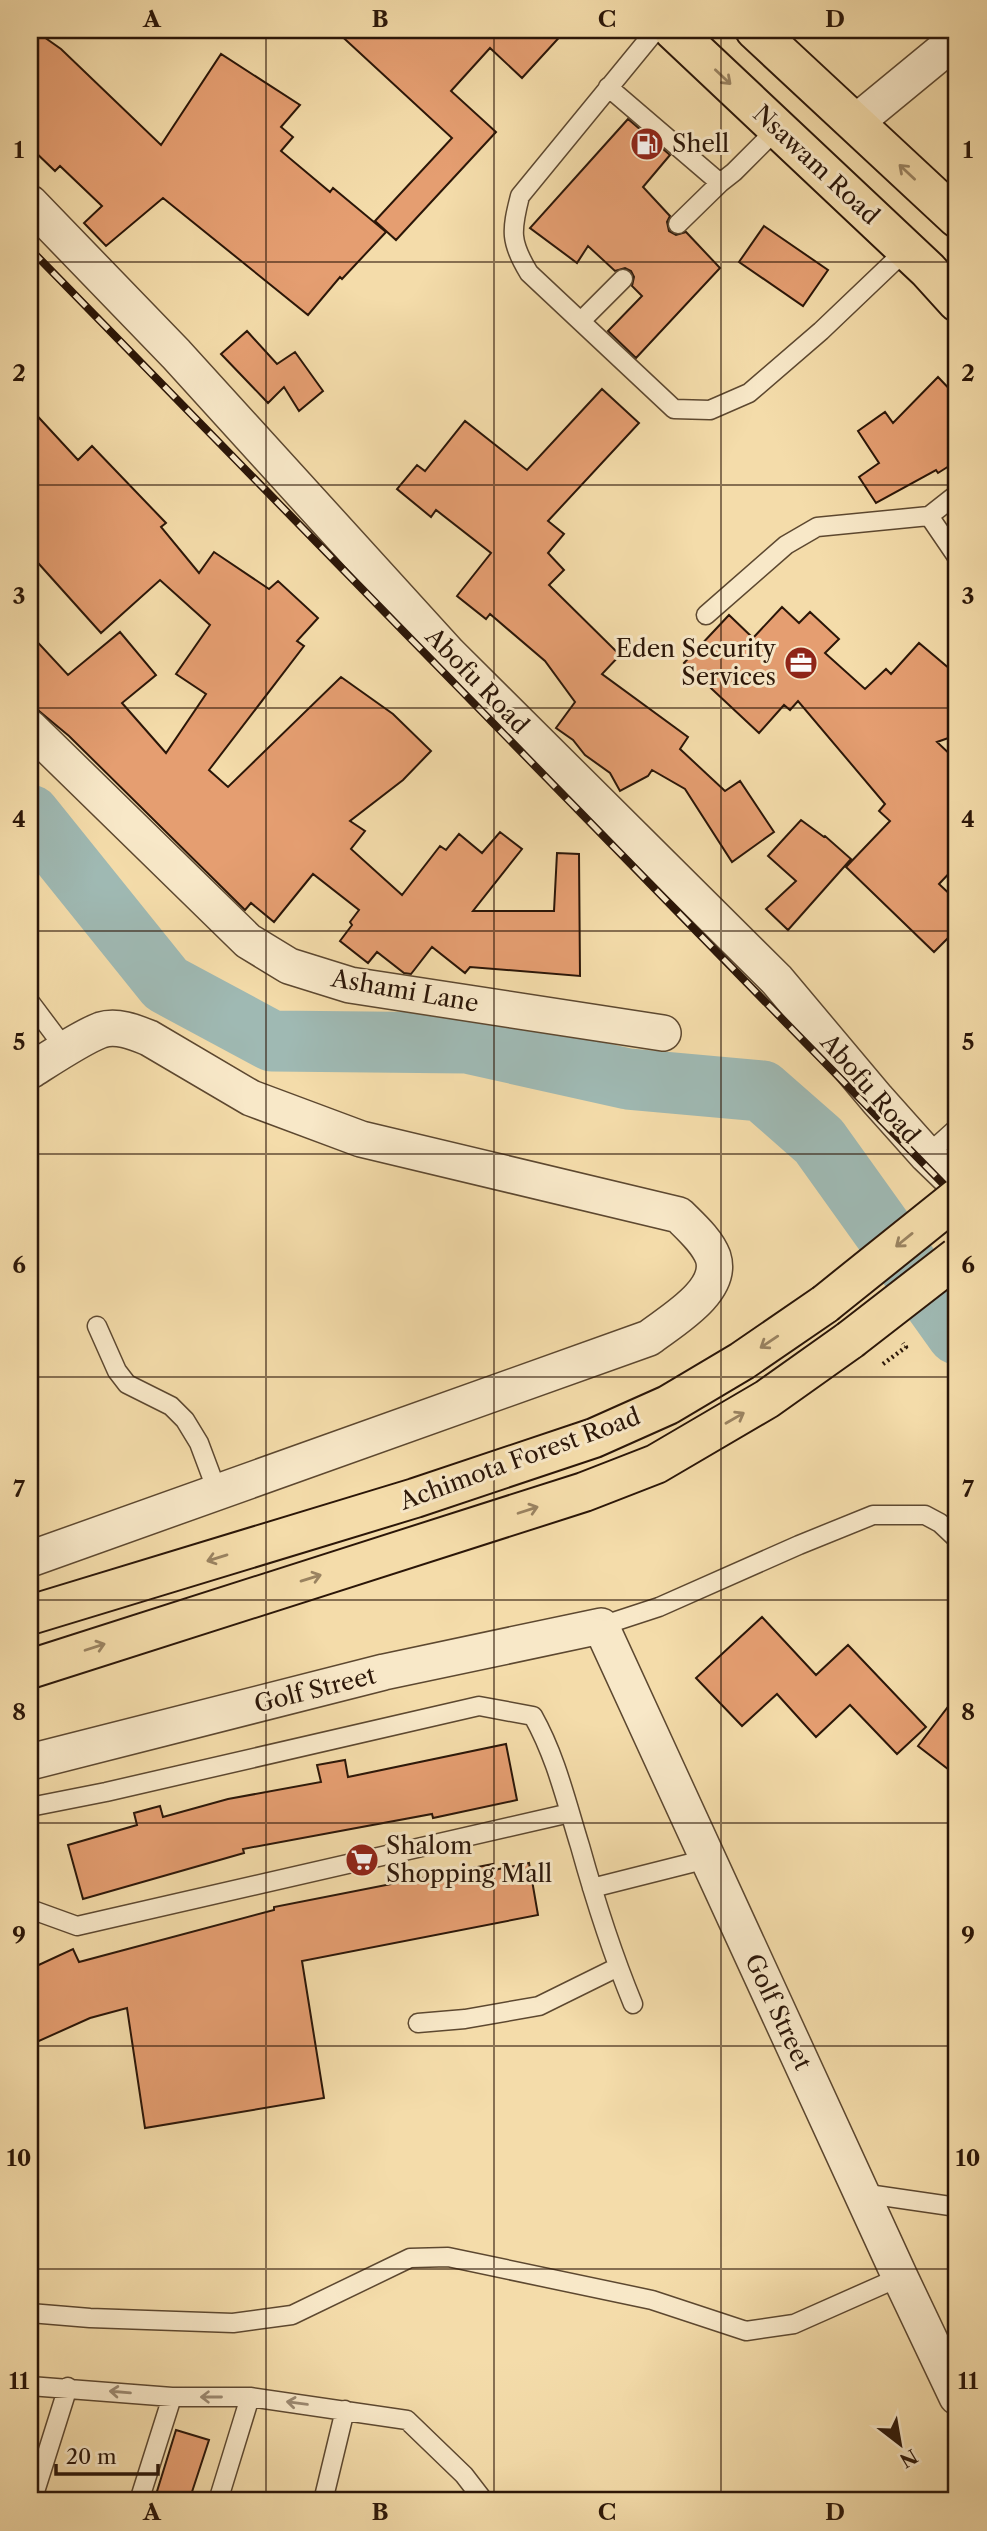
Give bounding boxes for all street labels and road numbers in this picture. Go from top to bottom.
street label: Nsawam Road [747,99,886,231]
street label: Abofu Road [419,621,535,740]
street label: Ashami Lane [328,963,481,1018]
street label: Abofu Road [814,1027,926,1150]
street label: Achimota Forest Road [395,1401,644,1516]
street label: Golf Street [251,1660,379,1719]
street label: Golf Street [739,1949,818,2075]

